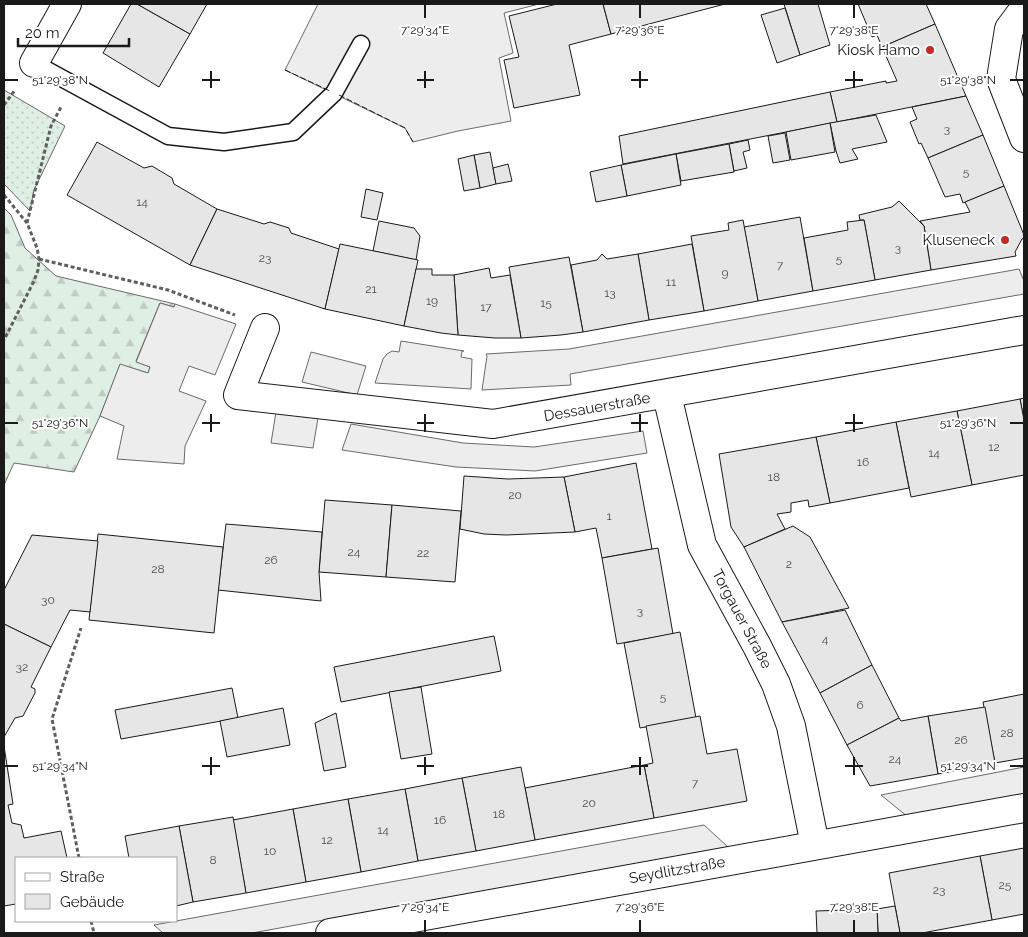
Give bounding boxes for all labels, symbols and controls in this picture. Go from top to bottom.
scale bar [18,15,129,47]
text: 7°29'34"E [401,23,449,37]
text: 7°29'36"E [615,23,665,37]
text: 7°29'38"E [829,23,879,37]
text: 20 m [25,24,60,42]
place label: Kiosk Hamo [837,41,920,59]
marker: Kiosk Hamo [924,44,936,56]
text: 51°29'38"N [32,73,88,87]
text: 51°29'38"N [940,73,996,87]
house number: 3 [944,122,950,136]
house number: 5 [963,165,970,179]
house number: 14 [136,195,148,209]
place label: Kluseneck [923,231,995,249]
marker: Kluseneck [999,234,1011,246]
house number: 3 [895,241,901,255]
house number: 23 [259,251,271,265]
house number: 5 [836,252,843,266]
house number: 7 [777,258,784,272]
house number: 9 [721,266,729,280]
house number: 11 [666,275,676,289]
house number: 21 [365,282,377,296]
house number: 13 [604,286,616,300]
house number: 19 [426,294,438,308]
house number: 15 [540,296,552,310]
house number: 17 [480,300,492,314]
street label: Dessauerstraße [542,389,652,425]
text: 51°29'36"N [32,416,88,430]
text: 51°29'36"N [940,416,996,430]
house number: 12 [988,440,1000,454]
house number: 14 [928,446,940,460]
house number: 16 [857,455,869,469]
house number: 18 [768,470,780,484]
house number: 20 [508,488,522,502]
house number: 1 [606,509,612,523]
house number: 24 [348,545,361,559]
house number: 22 [417,546,429,560]
house number: 26 [264,553,278,567]
house number: 2 [786,557,792,571]
house number: 28 [151,562,165,576]
street label: Torgauer Straße [708,566,776,672]
house number: 30 [41,593,55,607]
house number: 3 [637,604,643,618]
house number: 4 [822,632,829,646]
house number: 32 [16,660,28,674]
house number: 5 [660,690,667,704]
house number: 6 [856,698,864,712]
house number: 28 [1000,726,1014,740]
house number: 26 [954,733,968,747]
house number: 24 [889,752,902,766]
text: 51°29'34"N [32,759,88,773]
text: 51°29'34"N [940,759,996,773]
house number: 7 [692,776,699,790]
house number: 20 [582,796,596,810]
house number: 18 [493,807,505,821]
house number: 16 [434,813,446,827]
house number: 14 [377,823,389,837]
house number: 12 [321,833,333,847]
house number: 10 [264,844,276,858]
house number: 8 [209,853,217,867]
street label: Seydlitzstraße [627,853,727,887]
legend [15,857,178,922]
text: Straße [60,868,105,886]
house number: 25 [999,878,1012,892]
house number: 23 [933,883,945,897]
text: Gebäude [60,893,124,911]
text: 7°29'34"E [401,900,449,914]
text: 7°29'36"E [615,900,665,914]
text: 7°29'38"E [829,900,879,914]

